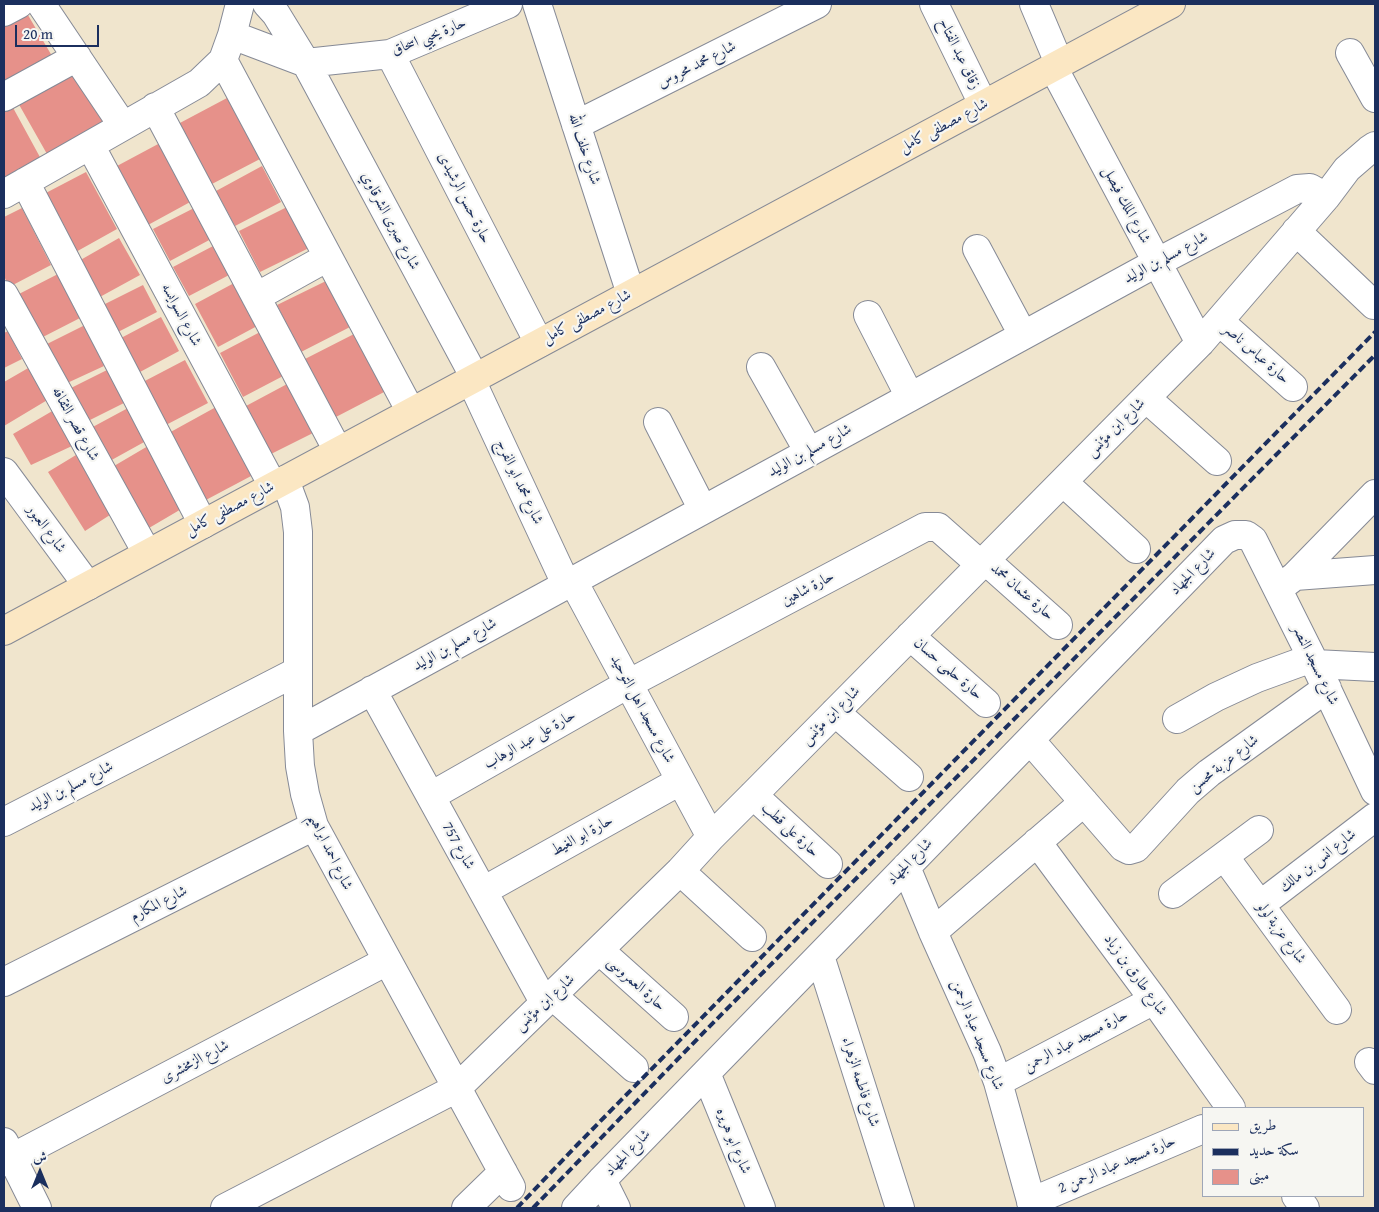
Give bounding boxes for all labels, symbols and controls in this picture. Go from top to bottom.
street label: حارة يحيي اسحاق [389,14,469,60]
scale bar [18,15,101,47]
street label: زقاق عبد الفتاح [934,15,984,93]
text: 20 m [23,23,53,44]
street label: شارع محمد محروس [655,38,739,92]
street label: شارع مصطفى كامل [896,95,992,157]
street label: شارع خلف الله [564,111,604,187]
street label: حارة حسن الرشيدى [433,149,495,247]
street label: شارع الملك فيصل [1098,163,1154,247]
street label: شارع صبرى الشرقاوي [357,169,423,273]
street label: شارع مسلم بن الوليد [1121,228,1211,288]
street label: شارع السوايسه [157,281,205,349]
street label: شارع مصطفى كامل [539,286,635,348]
street label: حارة عباس ناصر [1219,320,1293,388]
street label: شارع قصر الثقافه [47,384,103,464]
street label: شارع ابن مؤنس [1083,395,1149,461]
street label: شارع مسلم بن الوليد [765,421,855,481]
street label: شارع محمد ابو الفرج [491,437,547,527]
street label: شارع مصطفى كامل [182,478,278,540]
street label: شارع العبور [22,501,70,557]
street label: شارع الجهاد [1166,545,1220,599]
street label: حارة عثمان محمد [986,559,1058,625]
street label: حارة شاهين [778,568,838,610]
street label: شارع مسلم بن الوليد [410,615,500,675]
street label: شارع مسجد النصر [1288,622,1342,708]
street label: حارة حلمى حسان [910,634,986,704]
street label: شارع مسجد اهل التوحيد [606,652,678,766]
street label: شارع ابن مؤنس [798,683,864,749]
street label: حارة على عبد الوهاب [481,707,579,773]
street label: شارع عزبة محسن [1186,731,1262,797]
street label: شارع مسلم بن الوليد [25,758,117,816]
street label: حارة على قطب [757,799,823,861]
street label: شارع احمد ابراهيم [304,811,356,893]
street label: حارة ابو الغيط [548,812,616,860]
street label: شارع 757 [438,819,478,873]
street label: شارع انس بن مالك [1276,825,1360,897]
street label: شارع الجهاد [883,835,937,889]
street label: شارع المكارم [128,882,190,926]
street label: شارع عزبة لولو [1252,898,1310,968]
street label: شارع طارق بن زياد [1099,931,1171,1019]
street label: حارة العمروسى [603,953,669,1015]
street label: شارع ابن مؤنس [511,971,579,1035]
street label: شارع مسجد عباد الرحمن [947,977,1007,1093]
street label: حارة مسجد عباد الرحمن [1021,1006,1131,1076]
street label: شارع فاطمه الزهراء [837,1035,883,1129]
street label: شارع الزمخشرى [158,1037,232,1087]
street label: شارع ابو هريره [712,1105,754,1177]
legend [1202,1107,1364,1197]
text: طريق [1249,1114,1276,1135]
street label: شارع الجهاد [601,1126,655,1180]
street label: حارة مسجد عباد الرحمن 2 [1056,1132,1178,1198]
text: سكة حديد [1249,1139,1299,1160]
north arrow [15,1147,65,1197]
text: ش [33,1147,47,1167]
text: مبنى [1249,1164,1269,1185]

